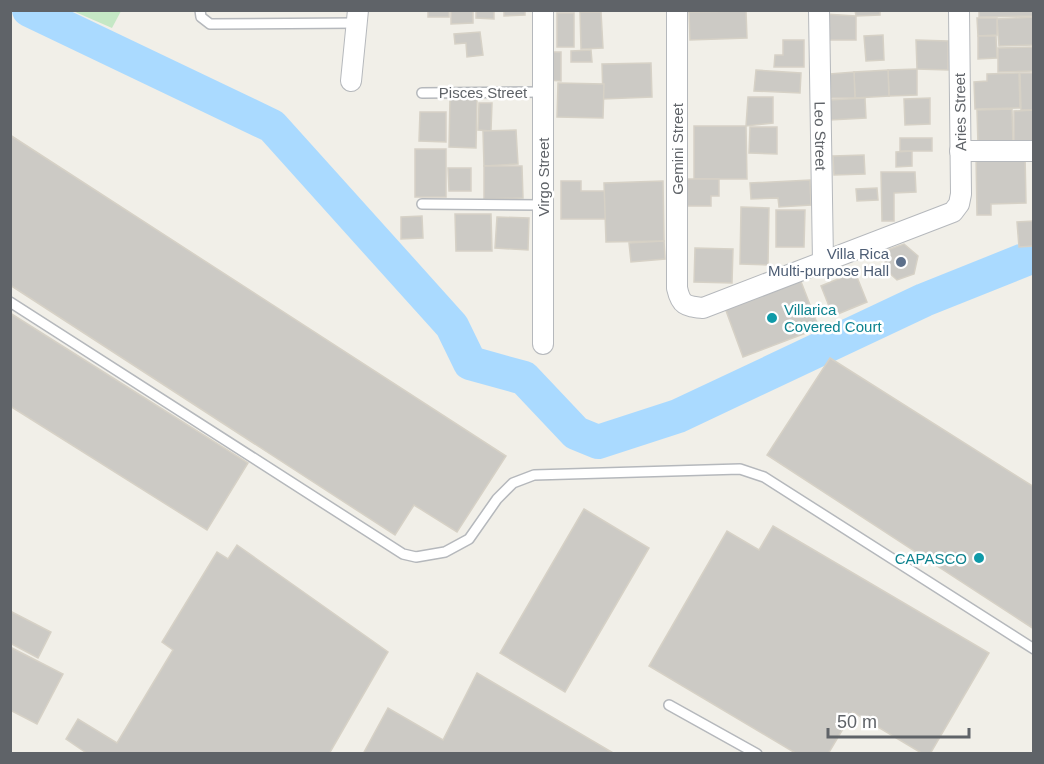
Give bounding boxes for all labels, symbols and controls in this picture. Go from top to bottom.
street label: Aries Street [951,72,969,151]
street label: Pisces Street [439,84,528,101]
street label: Leo Street [812,101,830,172]
street label: Gemini Street [669,102,686,195]
street label: Virgo Street [535,137,552,216]
place label: Villa Rica Multi-purpose Hall [768,245,890,279]
marker: Villa Rica Multi-purpose Hall [894,255,908,269]
place label: Villarica Covered Court [784,301,882,335]
marker: Villarica Covered Court [765,311,779,325]
place label: CAPASCO [895,550,967,567]
marker: CAPASCO [972,551,986,565]
scale bar [828,701,969,739]
text: 50 m [837,712,877,732]

